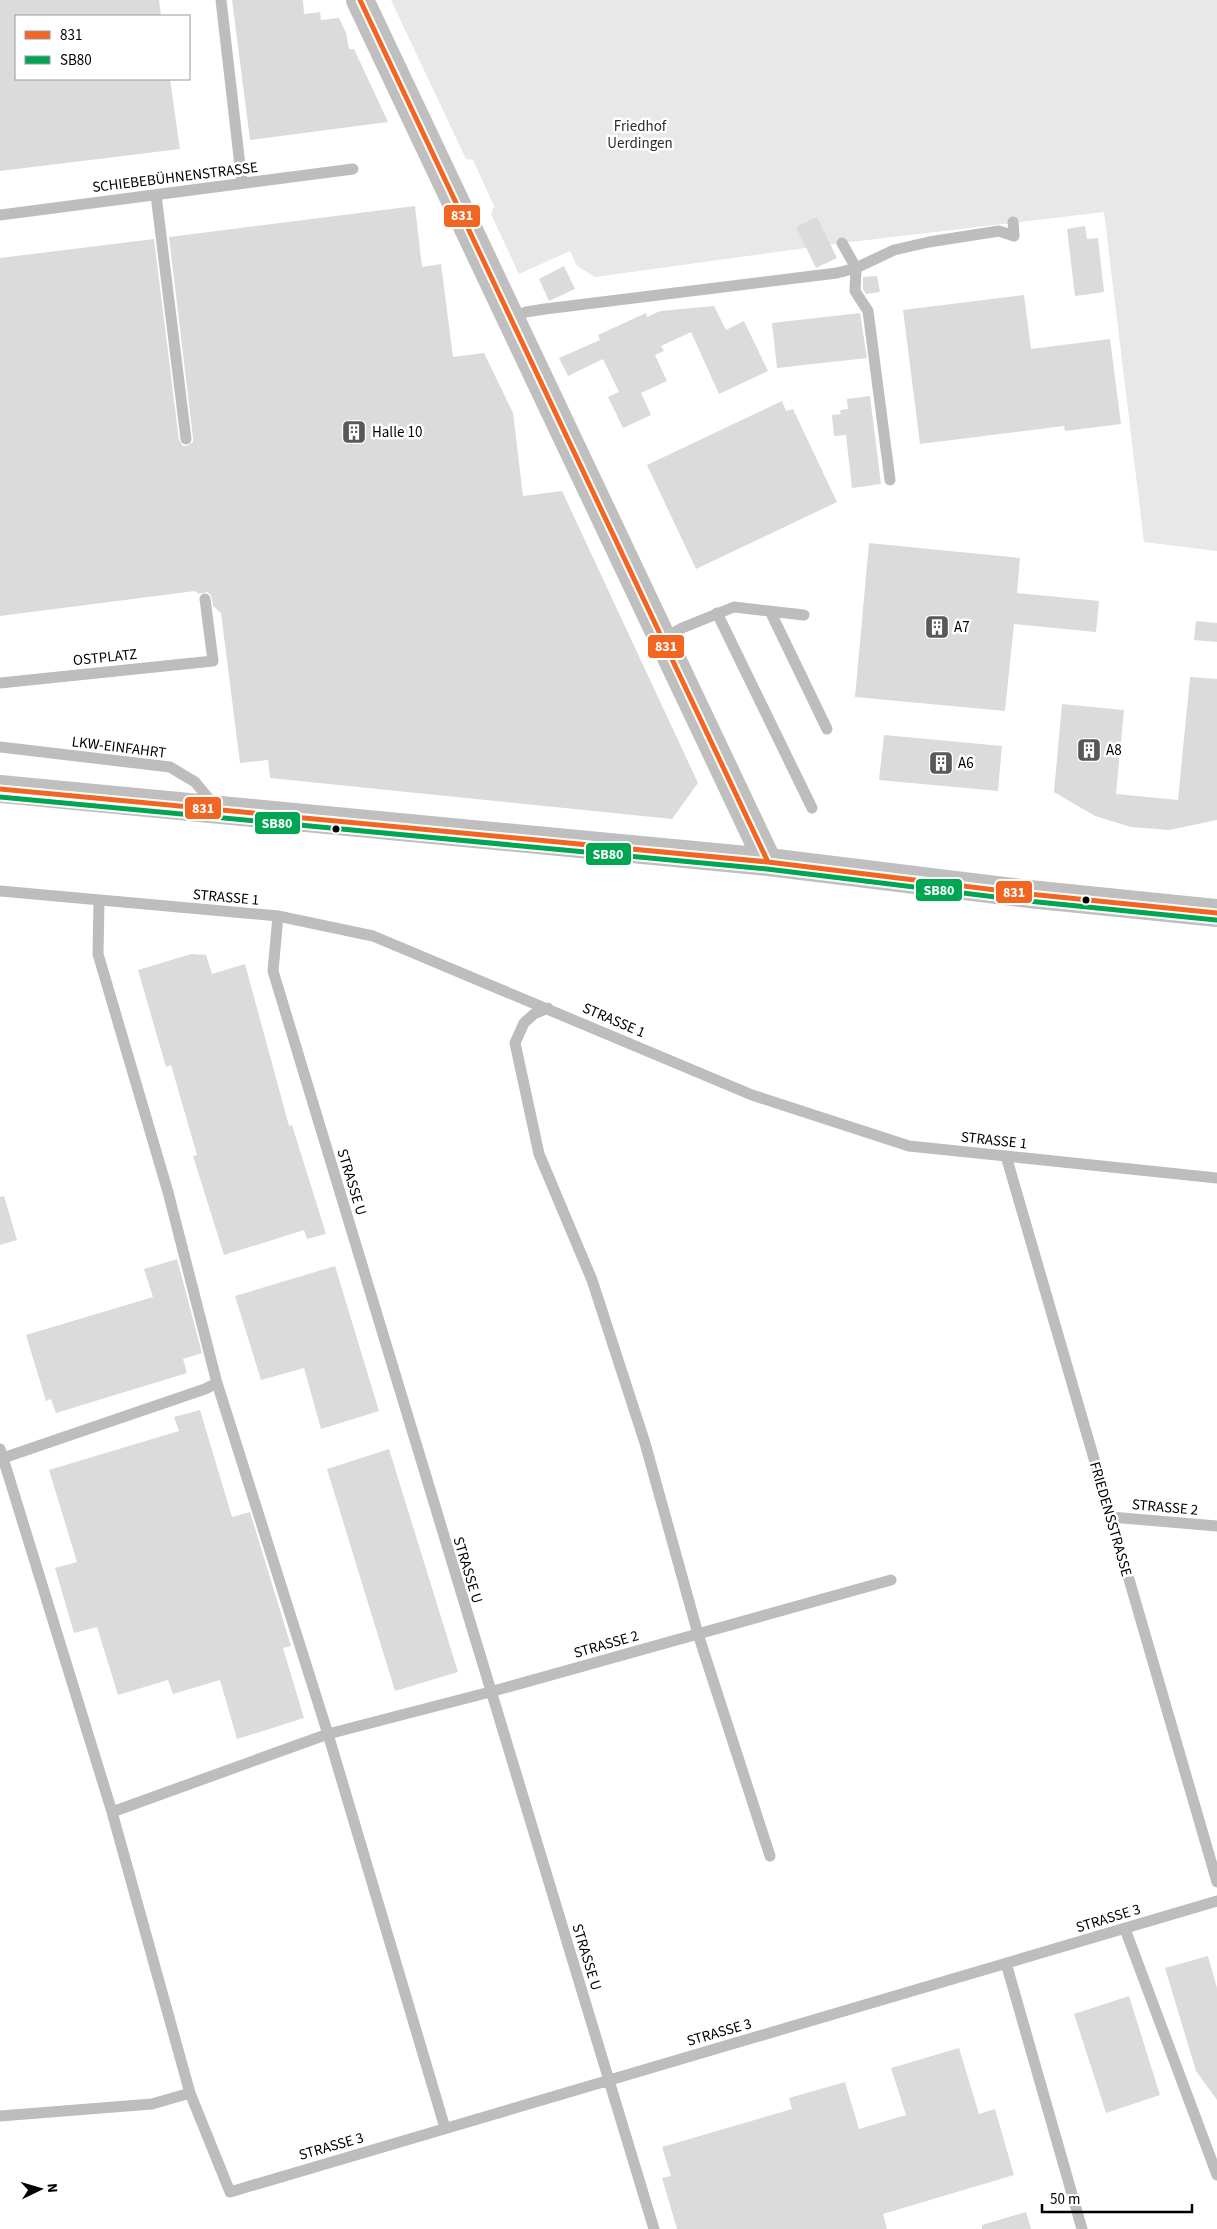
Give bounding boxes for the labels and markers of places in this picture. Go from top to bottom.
building icon: Halle 10 [341,419,367,445]
place label: Halle 10 [372,422,422,443]
building icon: A7 [924,614,950,640]
place label: A7 [954,617,970,638]
building icon: A8 [1076,737,1102,763]
place label: A8 [1106,740,1122,761]
building icon: A6 [928,750,954,776]
place label: A6 [958,753,974,774]
unlabelled marker [331,824,341,834]
unlabelled marker [1081,895,1091,905]

